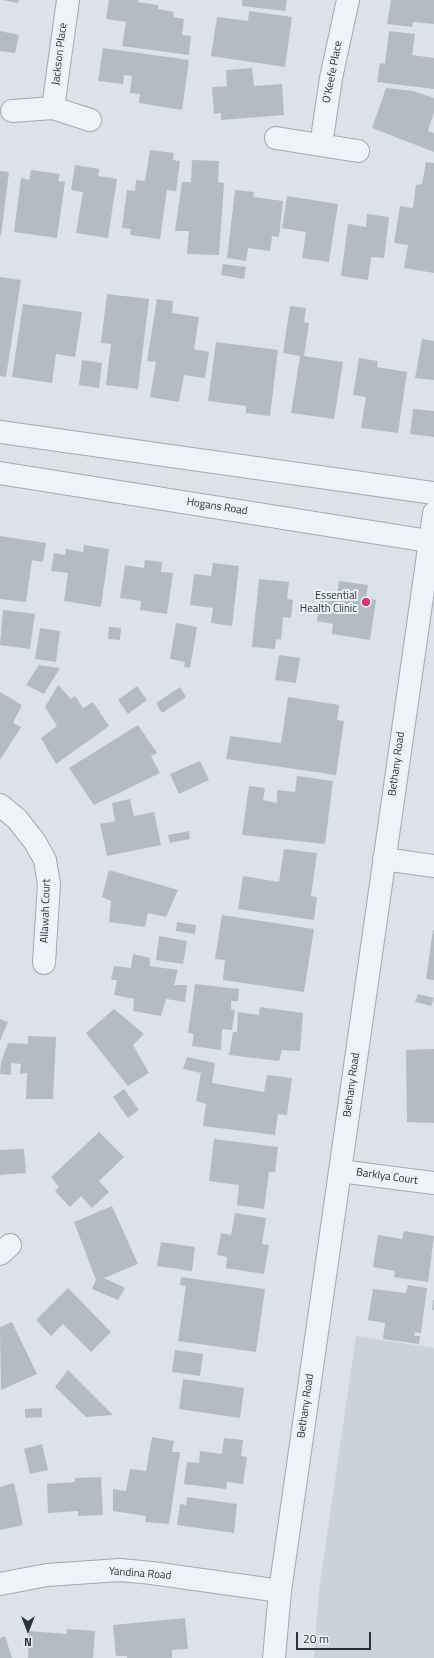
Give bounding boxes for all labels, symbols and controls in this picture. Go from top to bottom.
street label: Jackson Place [50,22,70,86]
street label: O'Keefe Place [320,40,346,104]
street label: Hogans Road [186,496,248,518]
place label: Essential Health Clinic [300,589,357,615]
marker: Essential Health Clinic [360,596,372,608]
street label: Bethany Road [386,731,408,797]
street label: Allawah Court [38,879,54,943]
street label: Bethany Road [341,1052,363,1118]
street label: Barklya Court [355,1166,419,1188]
street label: Bethany Road [295,1373,317,1439]
street label: Yandina Road [108,1565,172,1583]
north arrow [8,1610,48,1650]
scale bar [298,1624,373,1650]
text: 20 m [303,1629,329,1648]
text: N [24,1634,32,1650]

